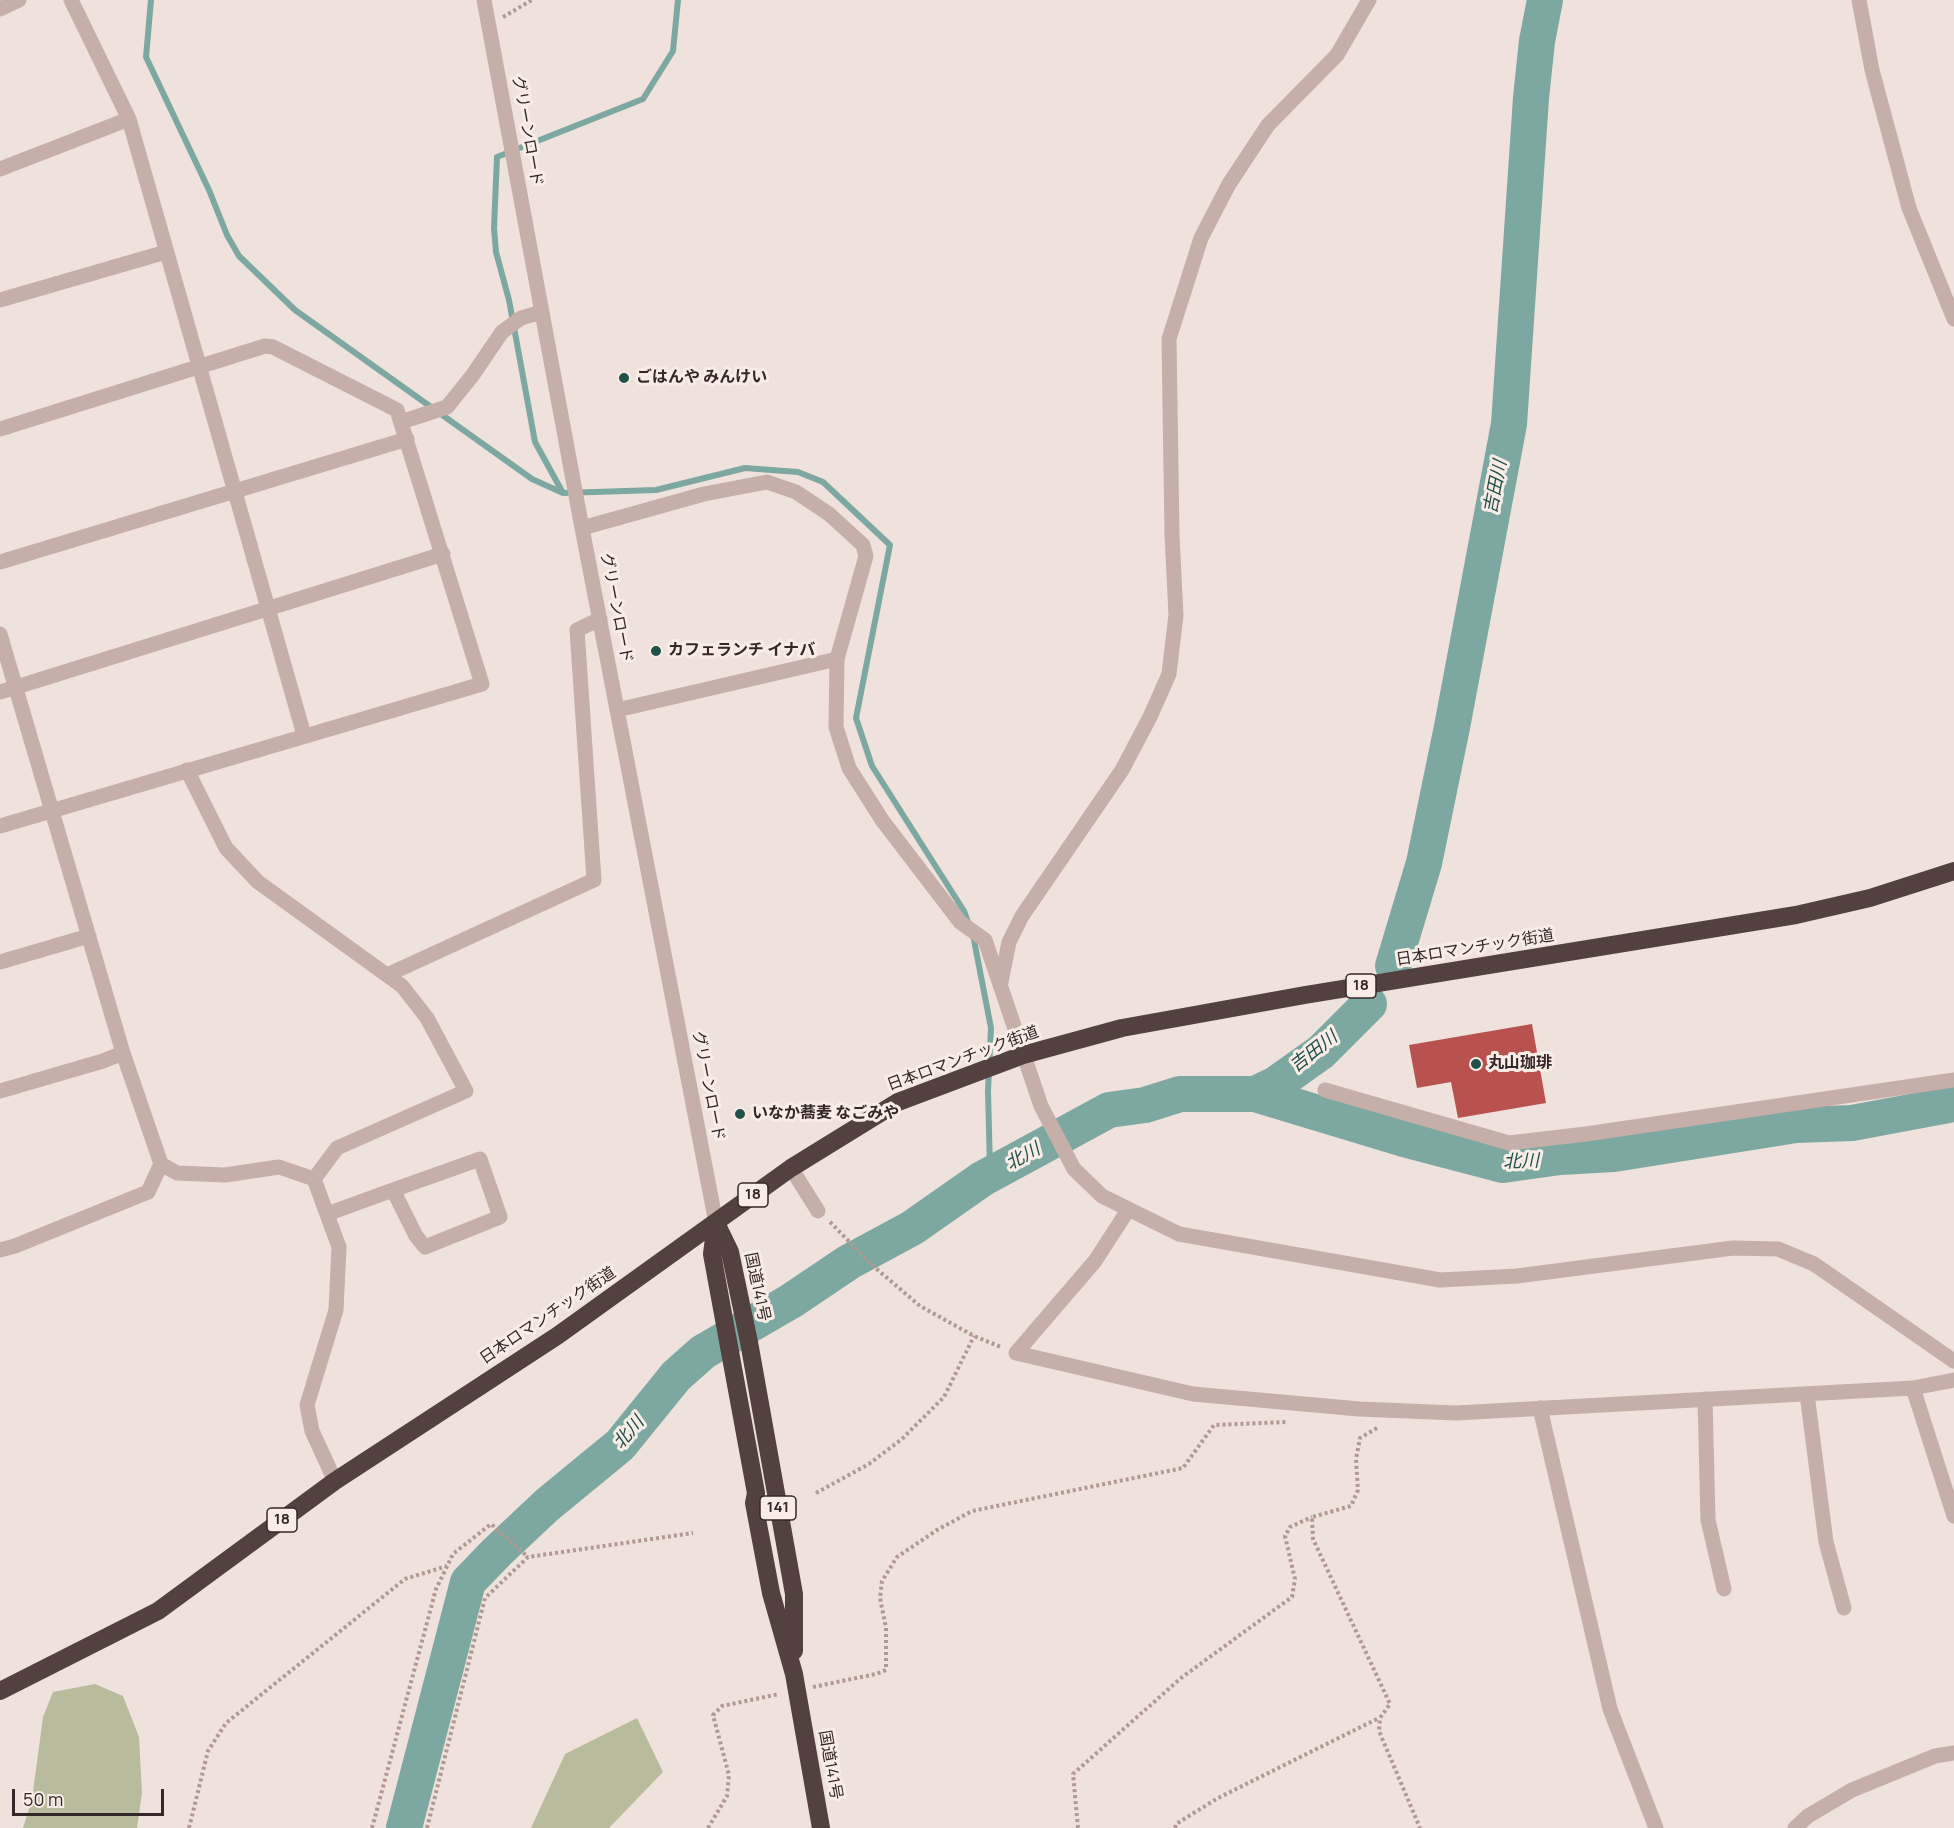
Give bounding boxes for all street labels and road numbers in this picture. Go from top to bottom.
street label: グリーンロード [508,74,546,188]
street label: グリーンロード [596,551,636,665]
street label: 日本ロマンチック街道 [1394,926,1556,970]
road number: 18 [1346,974,1376,998]
street label: 日本ロマンチック街道 [885,1023,1041,1095]
street label: グリーンロード [688,1029,728,1143]
road number: 18 [738,1183,768,1207]
street label: 国道141号 [740,1251,774,1323]
street label: 日本ロマンチック街道 [476,1263,620,1369]
road number: 141 [760,1496,796,1520]
road number: 18 [267,1508,297,1532]
street label: 国道141号 [814,1729,846,1801]

